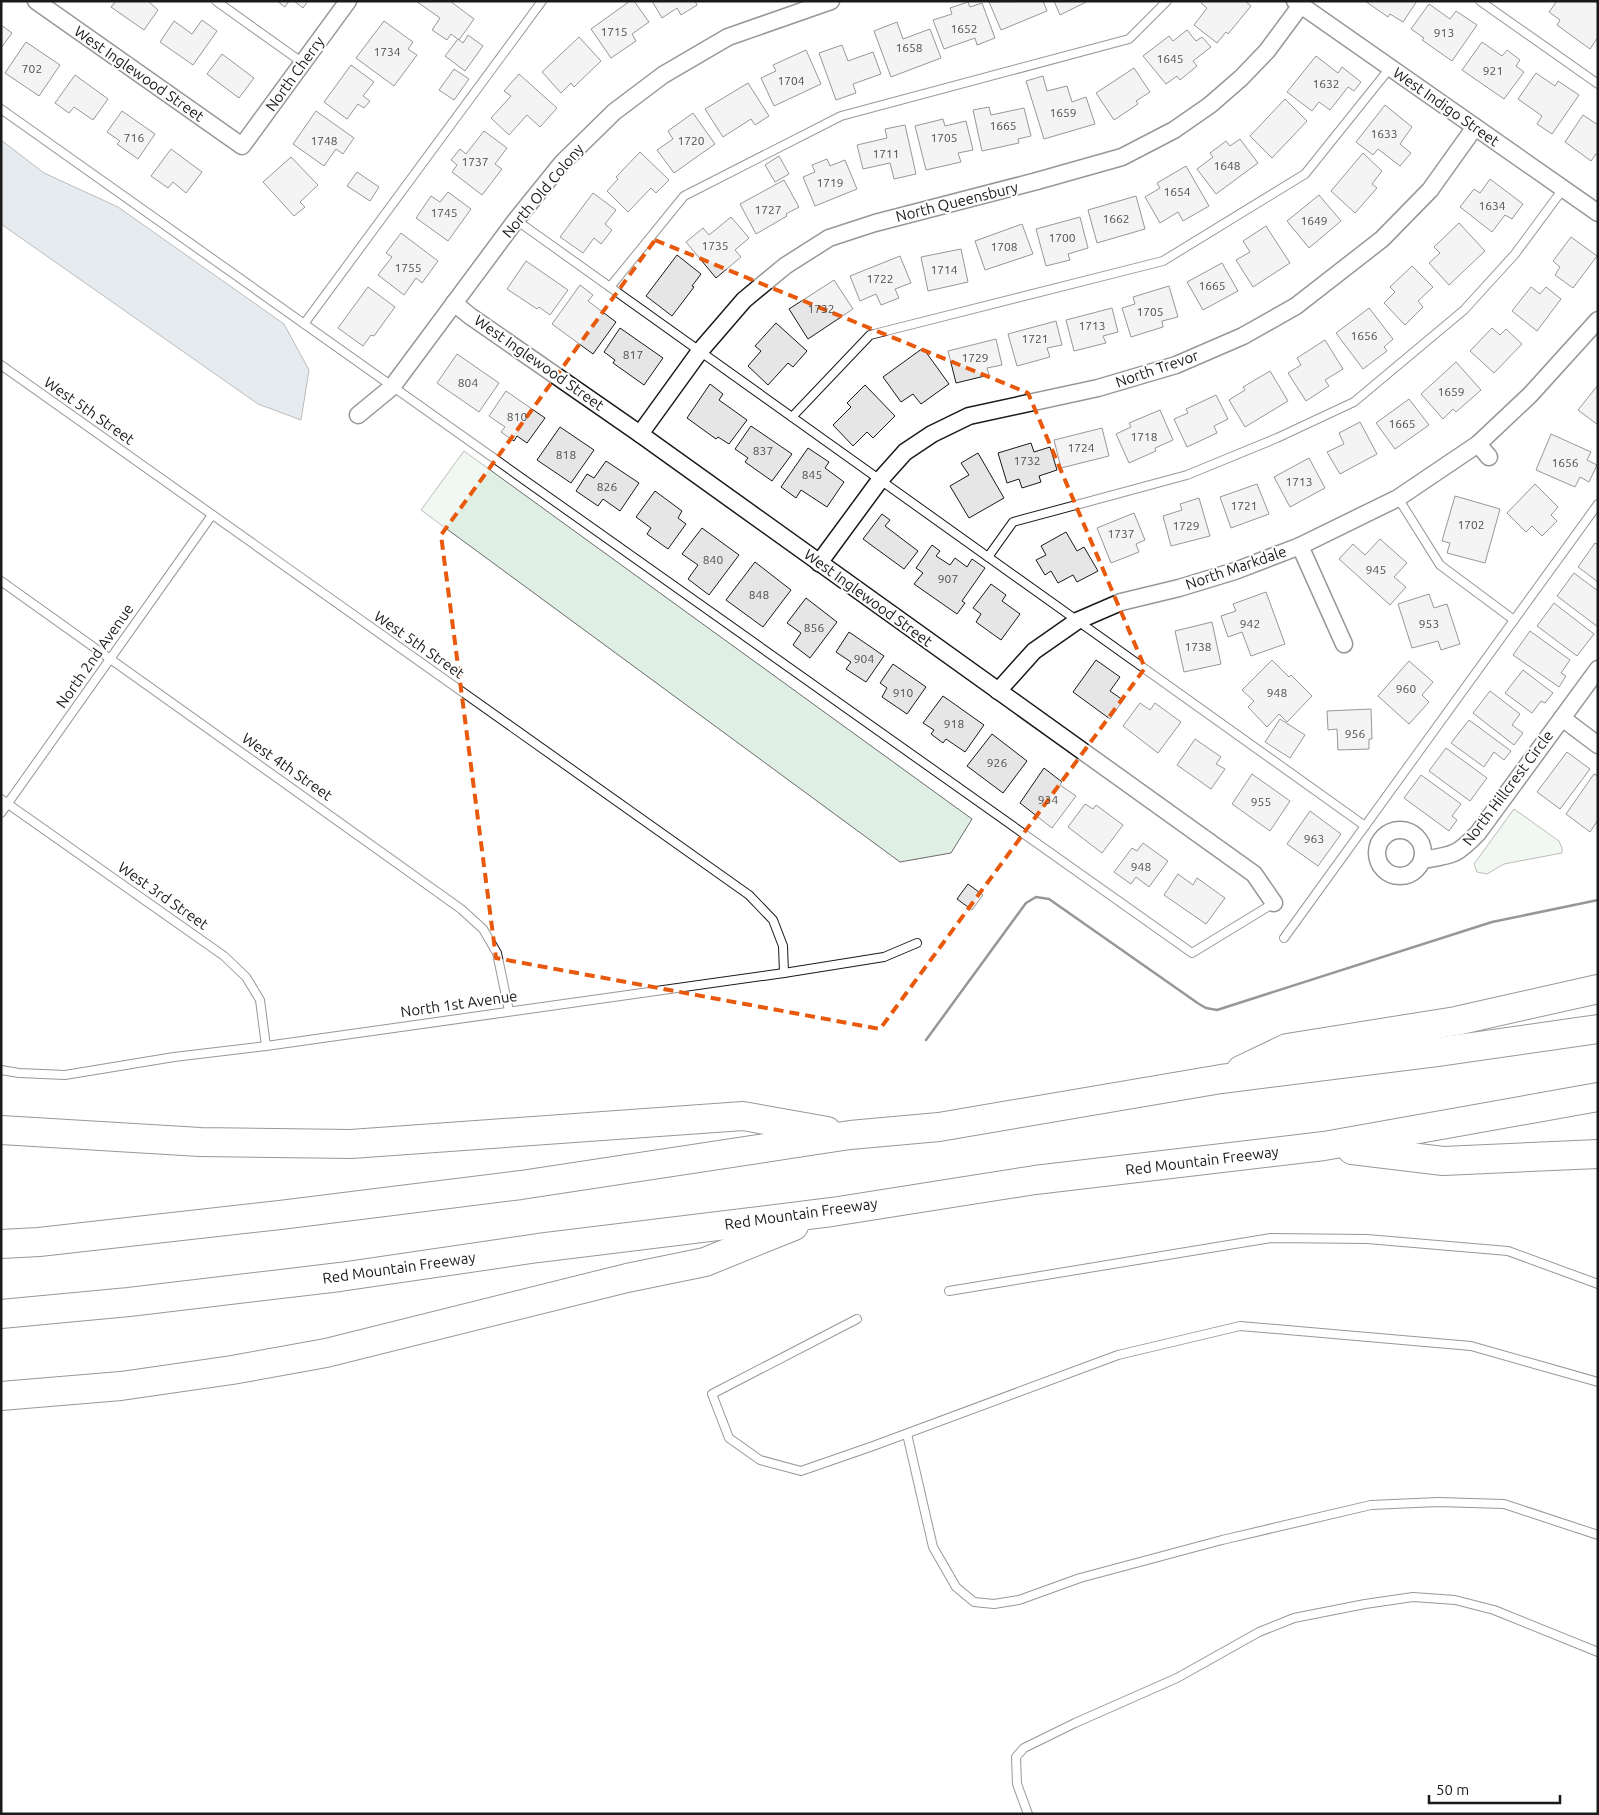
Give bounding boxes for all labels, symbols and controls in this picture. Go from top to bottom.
street label: West Inglewood Street [71,22,207,125]
house number: 1652 [950,22,978,35]
house number: 1715 [600,25,628,38]
house number: 913 [1434,26,1454,39]
street label: North Cherry [262,33,327,114]
house number: 1658 [895,41,923,54]
house number: 1734 [373,45,401,58]
house number: 1645 [1156,52,1184,65]
house number: 702 [22,62,42,75]
street label: West Indigo Street [1390,64,1503,150]
house number: 921 [1483,64,1503,77]
house number: 1704 [777,74,805,87]
house number: 1632 [1312,77,1340,90]
house number: 1659 [1049,106,1077,119]
house number: 1665 [989,119,1017,132]
house number: 1633 [1370,127,1398,140]
house number: 716 [124,131,144,144]
house number: 1705 [930,131,958,144]
house number: 1748 [310,134,338,147]
house number: 1720 [677,134,705,147]
street label: North Old Colony [498,140,587,241]
house number: 1711 [872,147,900,160]
house number: 1737 [461,155,489,168]
house number: 1648 [1213,159,1241,172]
house number: 1719 [816,176,844,189]
street label: North Queensbury [894,178,1020,225]
house number: 1654 [1163,185,1191,198]
house number: 1634 [1478,199,1506,212]
house number: 1727 [754,203,782,216]
house number: 1745 [430,206,458,219]
house number: 1662 [1102,212,1130,225]
house number: 1649 [1300,214,1328,227]
house number: 1700 [1048,231,1076,244]
house number: 1735 [701,239,729,252]
house number: 1708 [990,240,1018,253]
house number: 1755 [394,261,422,274]
house number: 1714 [930,263,958,276]
house number: 1722 [866,272,894,285]
house number: 1665 [1198,279,1226,292]
house number: 1732 [807,302,835,315]
house number: 1705 [1136,305,1164,318]
street label: West Inglewood Street [471,311,607,414]
house number: 1713 [1078,319,1106,332]
house number: 1656 [1350,329,1378,342]
house number: 1721 [1021,332,1049,345]
street label: North Trevor [1113,346,1201,391]
house number: 817 [623,348,643,361]
house number: 1729 [961,351,989,364]
street label: West 5th Street [41,373,138,448]
house number: 804 [458,376,478,389]
house number: 1659 [1437,385,1465,398]
house number: 810 [507,410,527,423]
house number: 1665 [1388,417,1416,430]
house number: 1718 [1130,430,1158,443]
house number: 1724 [1067,441,1095,454]
house number: 837 [753,444,773,457]
house number: 818 [556,448,576,461]
house number: 1732 [1013,454,1041,467]
house number: 1656 [1551,456,1579,469]
house number: 845 [802,468,822,481]
house number: 1713 [1285,475,1313,488]
house number: 826 [597,480,617,493]
house number: 1721 [1230,499,1258,512]
house number: 1702 [1457,518,1485,531]
house number: 1729 [1172,519,1200,532]
house number: 1737 [1107,527,1135,540]
street label: North Markdale [1183,542,1288,593]
street label: West Inglewood Street [801,545,936,650]
house number: 840 [703,553,723,566]
house number: 945 [1366,563,1386,576]
house number: 907 [938,572,958,585]
house number: 848 [749,588,769,601]
street label: North 2nd Avenue [52,601,137,711]
street label: West 5th Street [371,607,468,682]
house number: 942 [1240,617,1260,630]
house number: 953 [1419,617,1439,630]
house number: 856 [804,621,824,634]
house number: 1738 [1184,640,1212,653]
house number: 904 [854,652,874,665]
house number: 960 [1396,682,1416,695]
house number: 910 [893,686,913,699]
house number: 948 [1267,686,1287,699]
house number: 918 [944,717,964,730]
house number: 956 [1345,727,1365,740]
street label: North Hillcrest Circle [1459,727,1556,849]
street label: West 4th Street [239,729,336,804]
house number: 926 [987,756,1007,769]
house number: 934 [1038,793,1058,806]
house number: 955 [1251,795,1271,808]
house number: 963 [1304,832,1324,845]
street label: West 3rd Street [115,858,212,933]
house number: 948 [1131,860,1151,873]
street label: North 1st Avenue [399,987,518,1020]
street label: Red Mountain Freeway [1124,1143,1280,1178]
street label: Red Mountain Freeway [723,1194,879,1233]
street label: Red Mountain Freeway [321,1248,477,1287]
scale bar [1429,1772,1560,1804]
text: 50 m [1436,1781,1469,1798]

